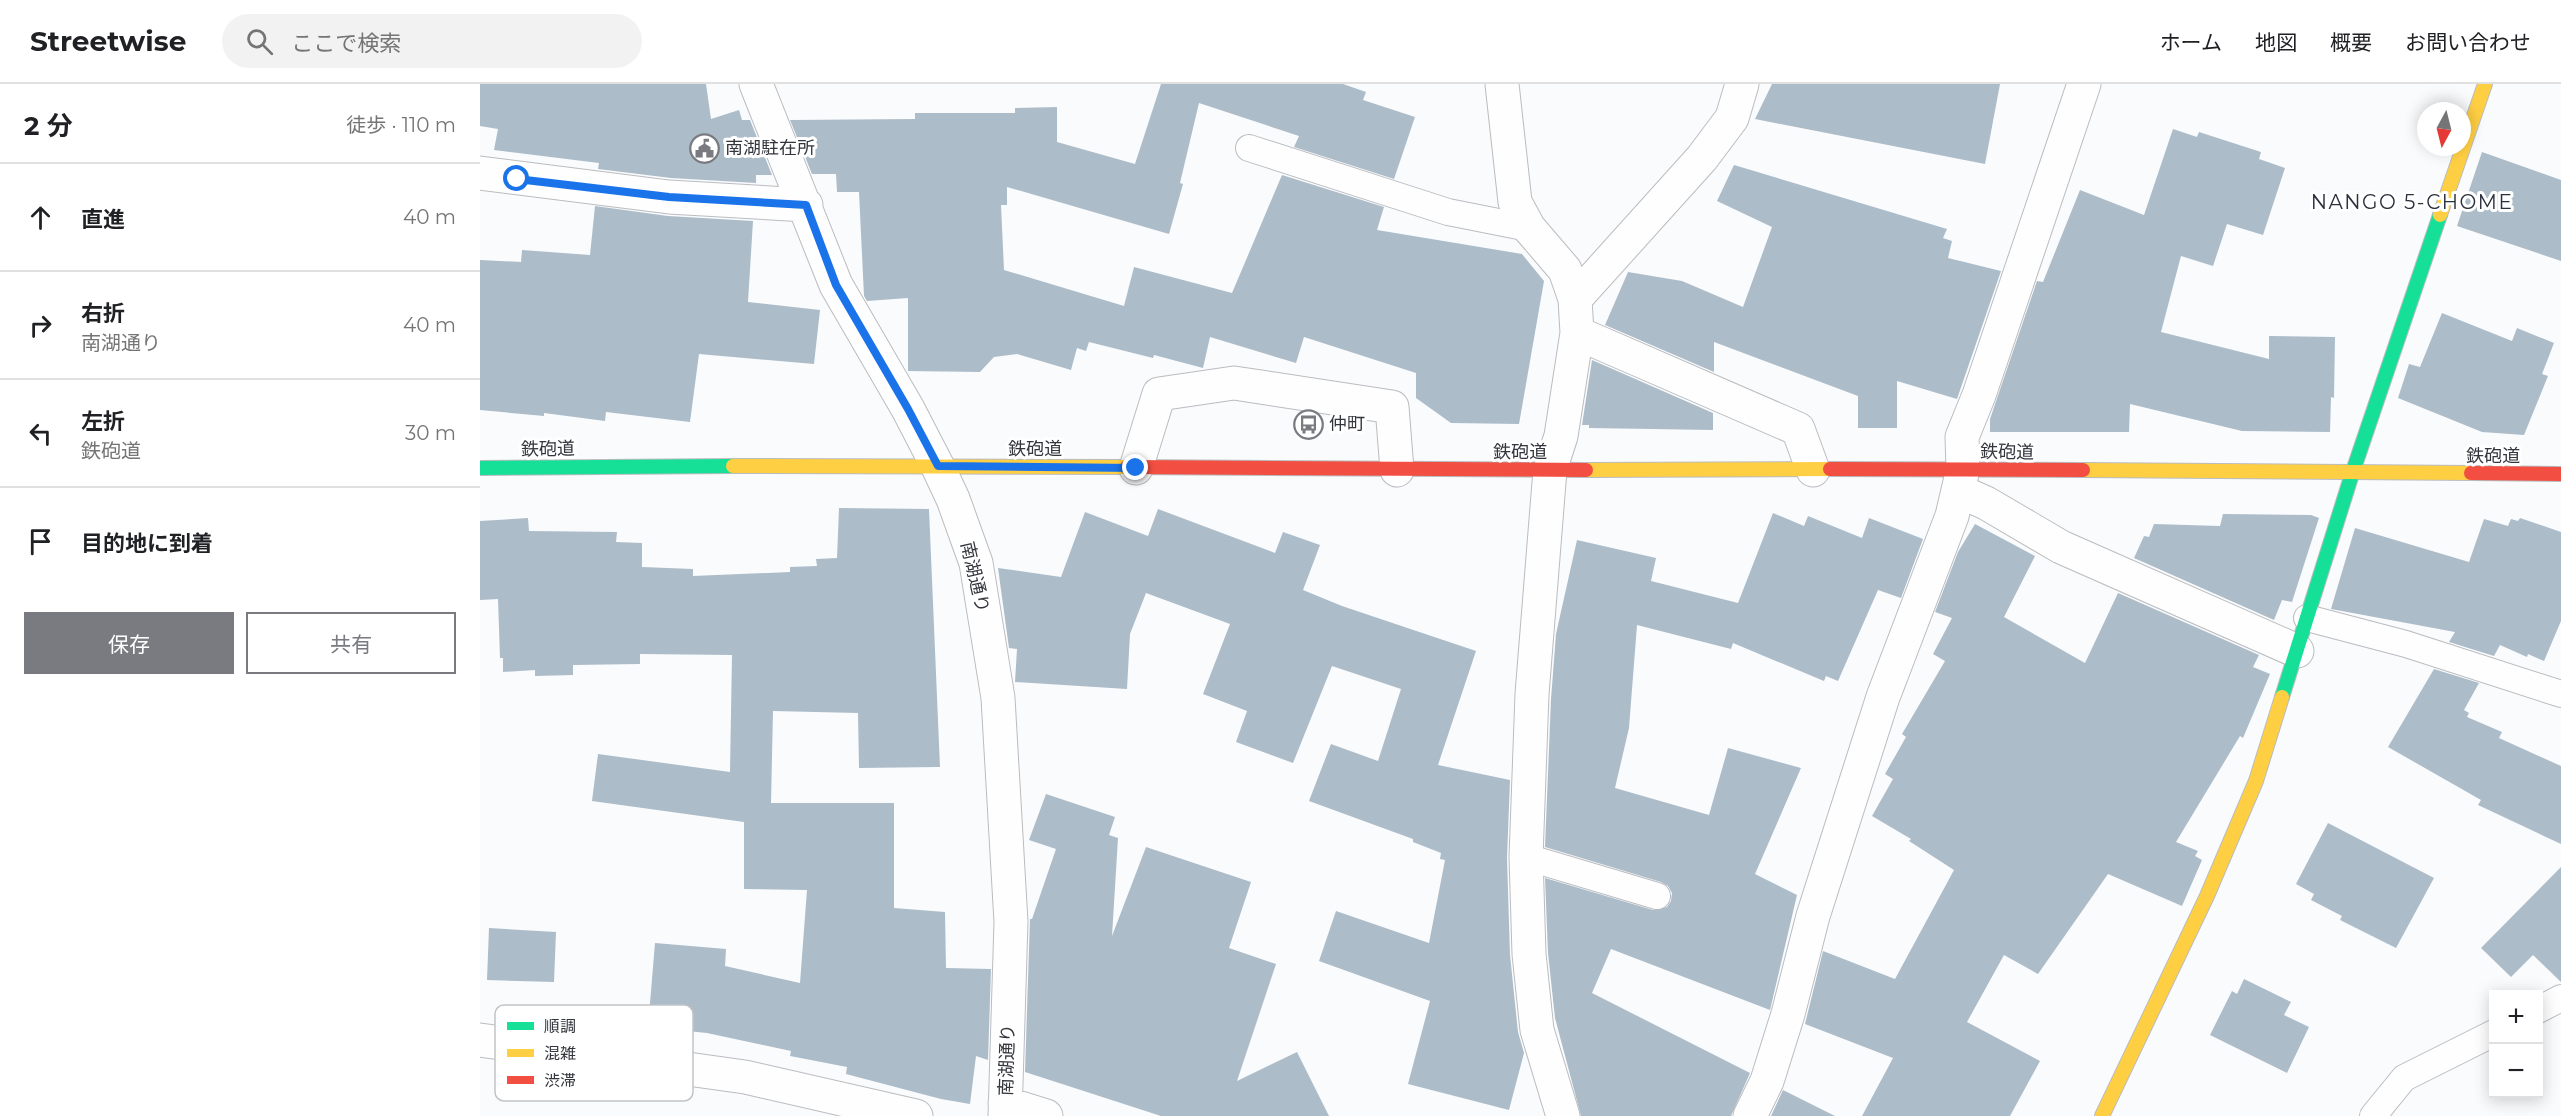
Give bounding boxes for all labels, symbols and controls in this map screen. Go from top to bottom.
search box [222,14,642,68]
text: Streetwise [30,24,186,58]
icon: search [243,25,276,58]
text: ここで検索 [291,30,401,57]
text: ホーム [2160,30,2222,55]
text: 地図 [2255,30,2297,55]
text: 概要 [2330,30,2372,55]
text: お問い合わせ [2405,30,2531,55]
north arrow [2417,102,2471,156]
text: 2 分 [24,110,73,142]
text: 徒歩 · 110 m [346,113,456,137]
public building icon: 南湖駐在所 [688,132,720,164]
place label: 南湖駐在所 [725,137,815,159]
route start [503,165,529,191]
district label: NANGO 5-CHOME [2311,190,2513,214]
icon: ahead [24,201,57,234]
text: 40 m [403,205,456,229]
text: 直進 [81,206,125,233]
text: 右折 [81,300,125,327]
icon: right [24,309,57,342]
text: 40 m [403,313,456,337]
text: 南湖通り [81,331,161,355]
text: 左折 [81,408,125,435]
bus stop icon: 仲町 [1292,408,1324,440]
place label: 仲町 [1329,413,1365,435]
icon: left [24,417,57,450]
text: 30 m [405,421,456,445]
street label: 鉄砲道 [521,438,575,460]
street label: 鉄砲道 [1008,438,1062,460]
text: 鉄砲道 [81,439,141,463]
street label: 鉄砲道 [1493,441,1547,463]
street label: 鉄砲道 [1980,441,2034,463]
street label: 鉄砲道 [2466,445,2520,467]
route end [1122,454,1148,480]
icon: arrive [24,525,57,558]
text: 目的地に到着 [81,530,213,557]
street label: 南湖通り [956,539,994,615]
button: 保存 [24,612,234,674]
button: 共有 [246,612,456,674]
map controls [2489,990,2543,1098]
button: + [2489,990,2543,1044]
legend [495,1005,693,1101]
text: 順調 [544,1017,576,1036]
street label: 南湖通り [995,1024,1019,1096]
text: 混雑 [544,1044,576,1063]
button: − [2489,1044,2543,1098]
text: 渋滞 [544,1071,576,1090]

